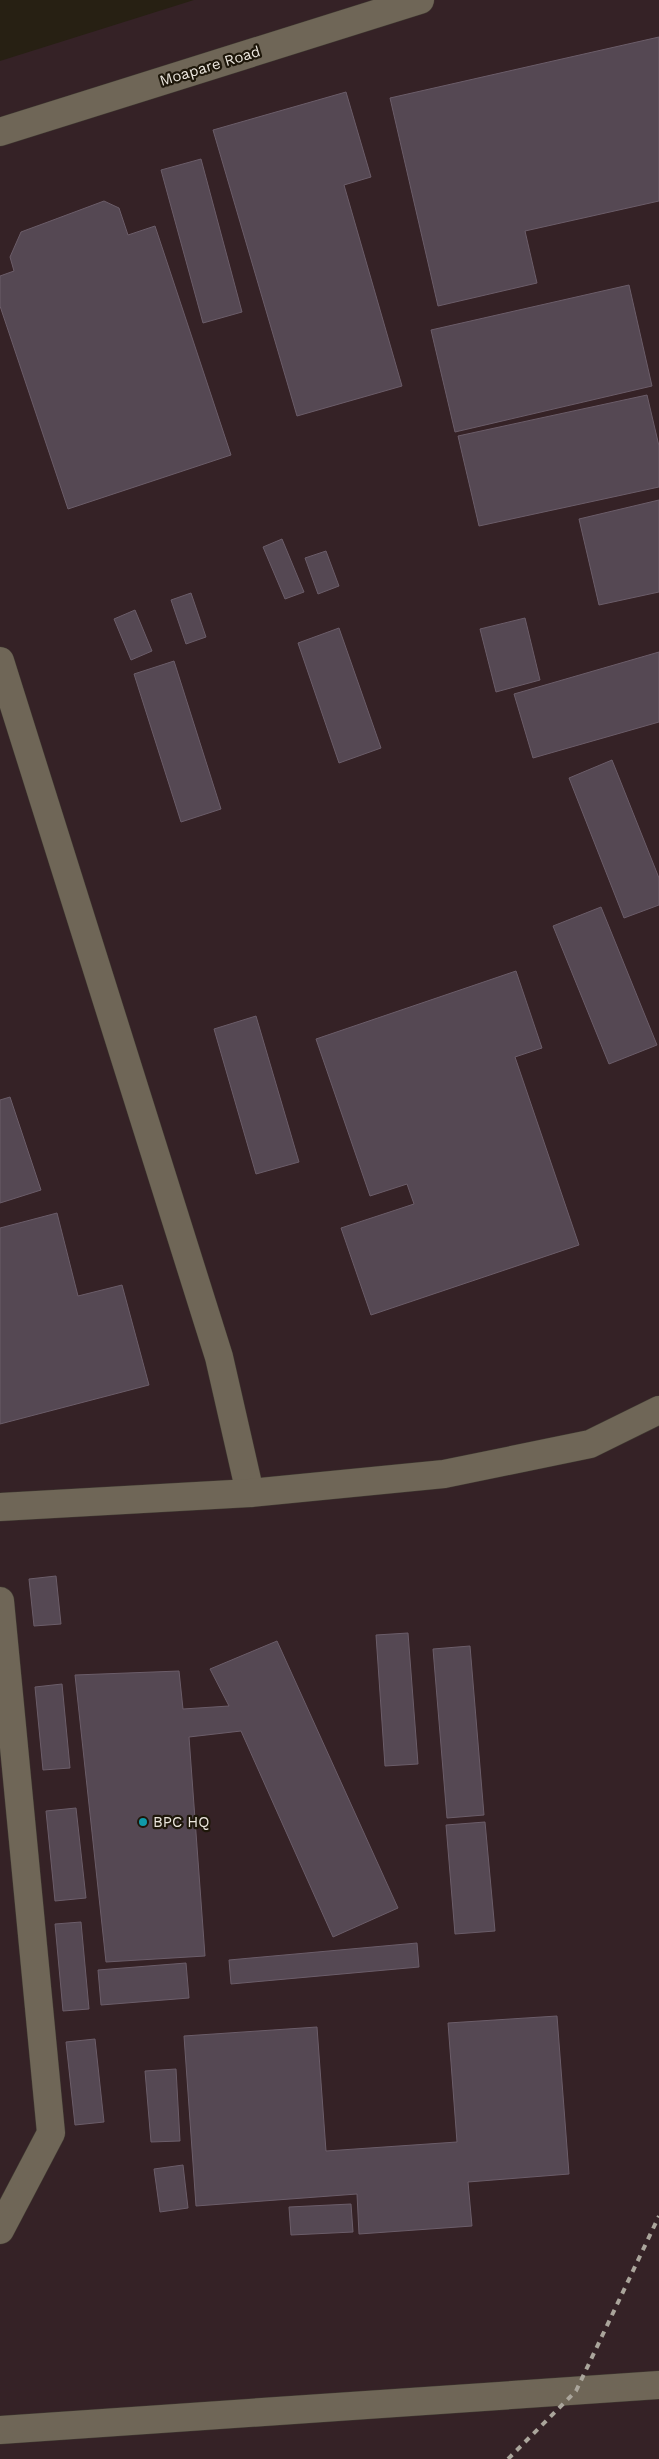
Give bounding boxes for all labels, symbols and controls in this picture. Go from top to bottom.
street label: Moapare Road [157,42,263,90]
place label: BPC HQ [153,1813,210,1831]
marker: BPC HQ [137,1816,149,1828]

